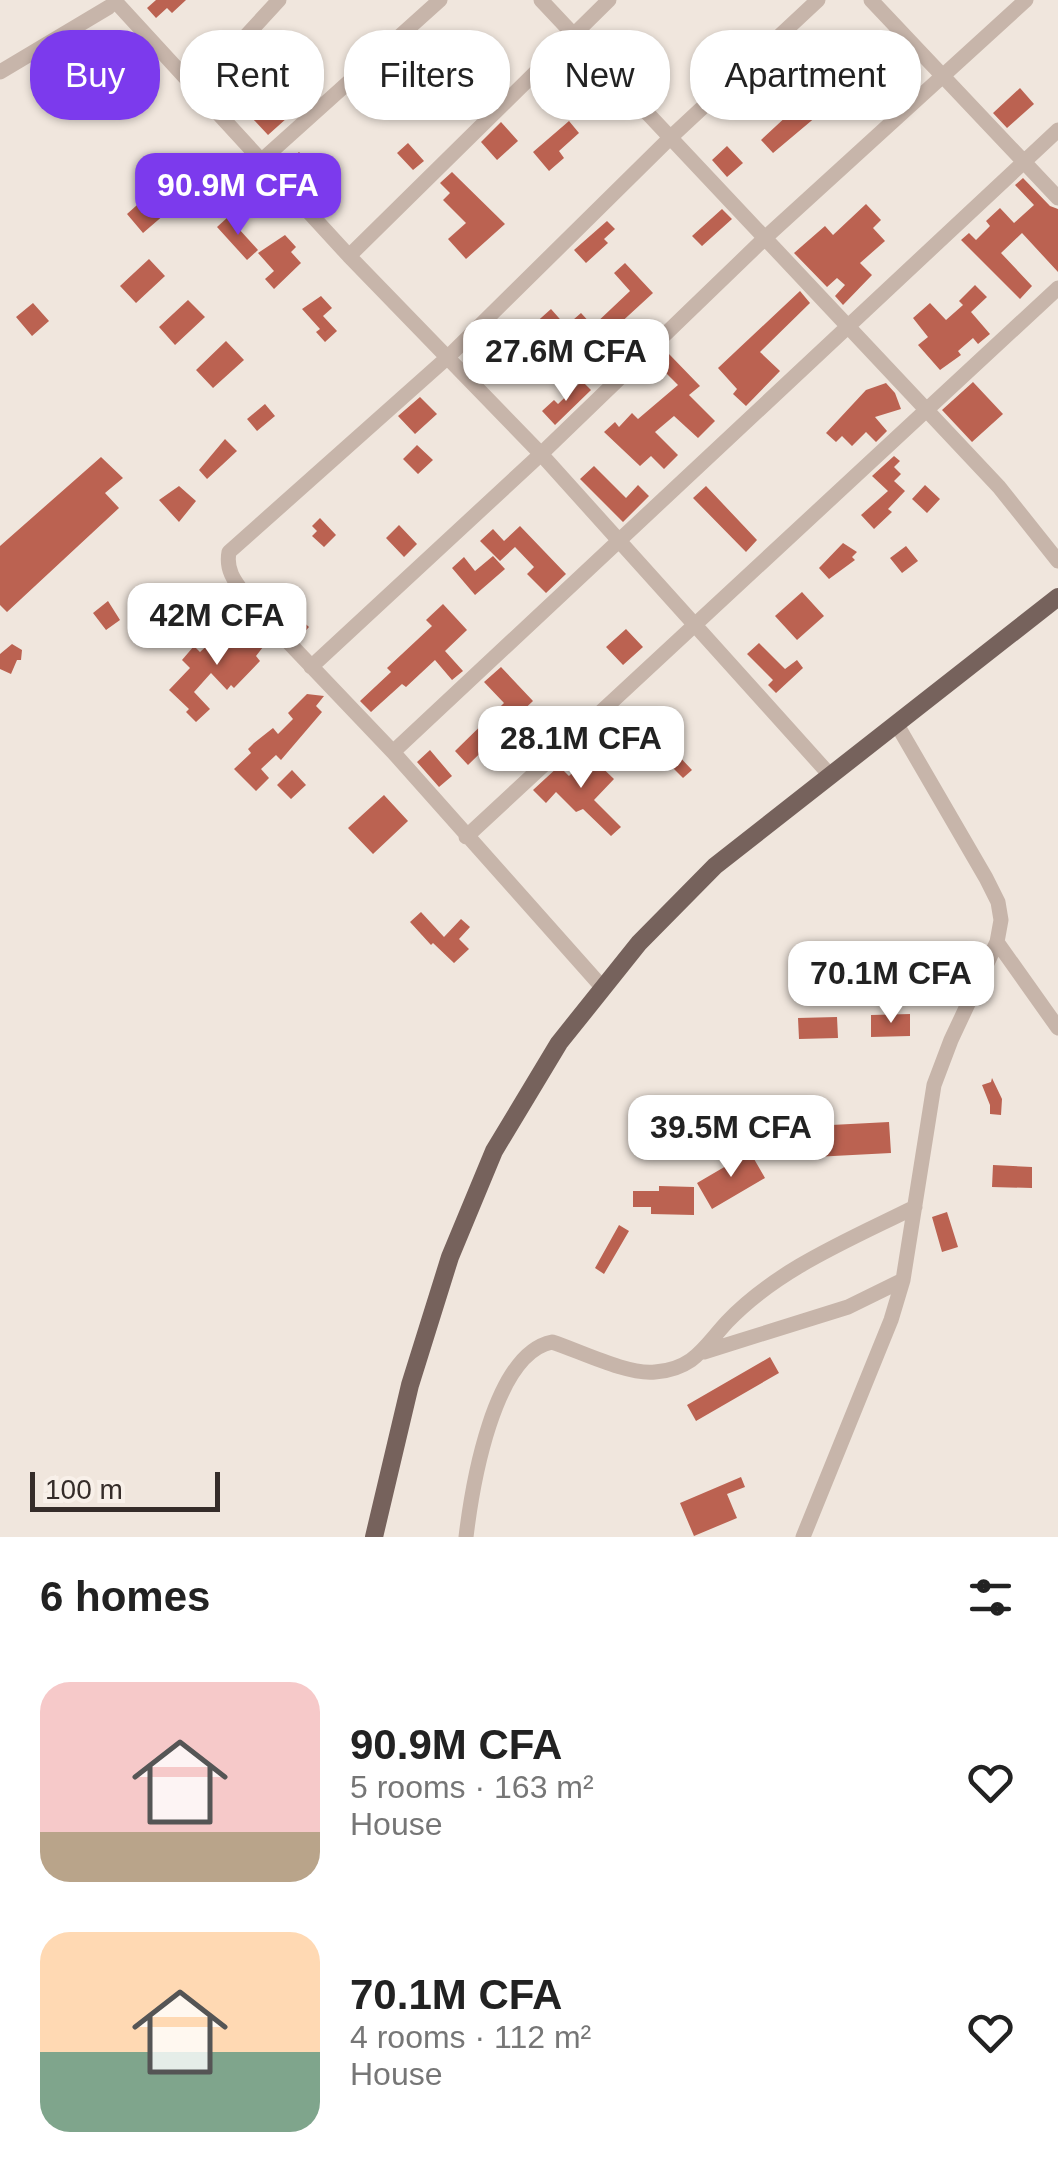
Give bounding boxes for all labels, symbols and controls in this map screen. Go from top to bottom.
chip: Buy [30,30,160,120]
chip: Rent [180,30,324,120]
chip: Filters [344,30,510,120]
chip: New [530,30,670,120]
chip: Apartment [690,30,921,120]
pin: 90.9M CFA [124,153,352,238]
text: 90.9M CFA [157,167,319,203]
pin: 27.6M CFA [452,319,680,404]
text: 27.6M CFA [485,333,647,369]
pin: 42M CFA [125,583,309,668]
text: 42M CFA [149,597,285,633]
pin: 28.1M CFA [467,706,695,791]
text: 28.1M CFA [500,720,662,756]
pin: 70.1M CFA [777,941,1005,1026]
text: 70.1M CFA [810,955,972,991]
pin: 39.5M CFA [617,1095,845,1180]
text: 39.5M CFA [650,1109,812,1145]
scale bar [30,1467,220,1512]
text: 100 m [45,1474,123,1505]
icon: filters [963,1570,1018,1625]
text: 6 homes [40,1573,210,1620]
text: 90.9M CFA [350,1721,562,1768]
icon: home [120,1722,240,1842]
icon: heart [963,1755,1018,1810]
text: 5 rooms · 163 m² [350,1769,594,1805]
text: House [350,1806,443,1842]
text: 70.1M CFA [350,1971,562,2018]
icon: home [120,1972,240,2092]
icon: heart [963,2005,1018,2060]
text: 4 rooms · 112 m² [350,2019,591,2055]
text: House [350,2056,443,2092]

